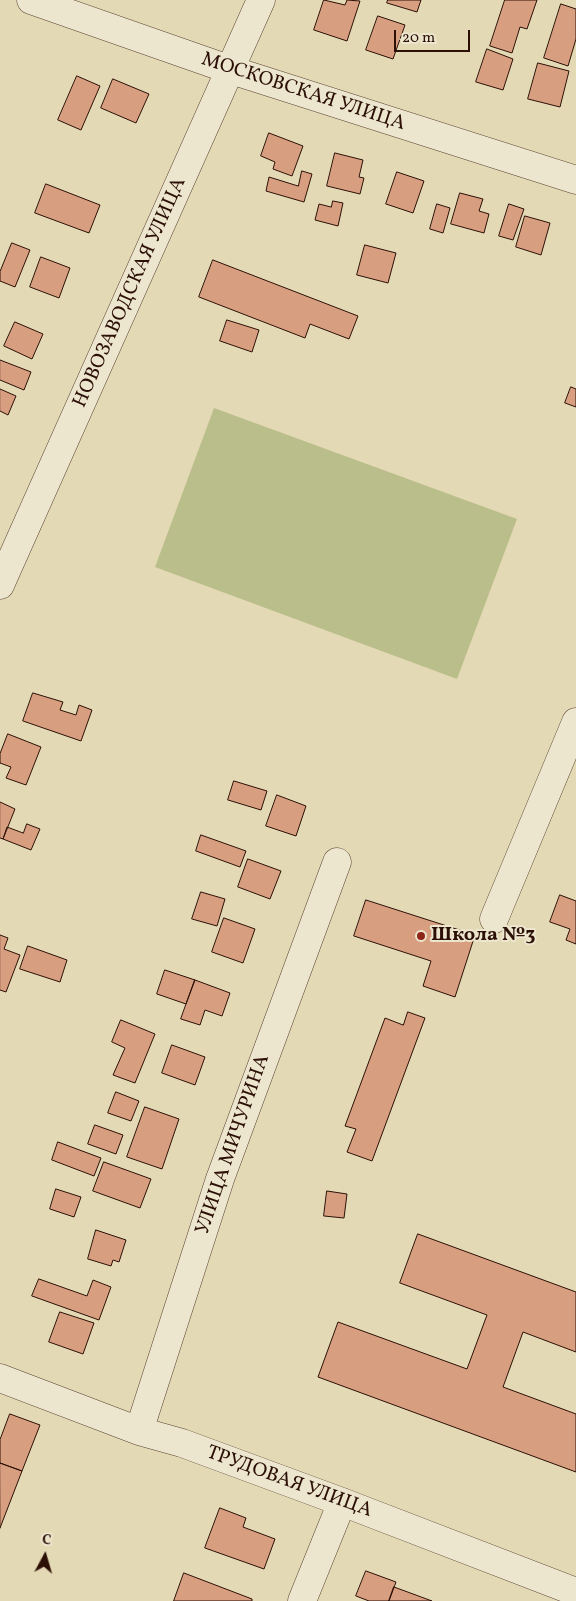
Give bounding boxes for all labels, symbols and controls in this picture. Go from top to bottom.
scale bar [396,20,472,52]
text: 20 m [402,28,435,49]
street label: МОСКОВСКАЯ УЛИЦА [198,49,408,137]
street label: НОВОЗАВОДСКАЯ УЛИЦА [69,174,193,412]
place label: Школа №3 [431,924,535,948]
marker: Школа №3 [415,930,427,942]
street label: УЛИЦА МИЧУРИНА [192,1052,276,1238]
street label: ТРУДОВАЯ УЛИЦА [203,1442,375,1524]
north arrow [20,1531,70,1581]
text: С [41,1531,52,1551]

